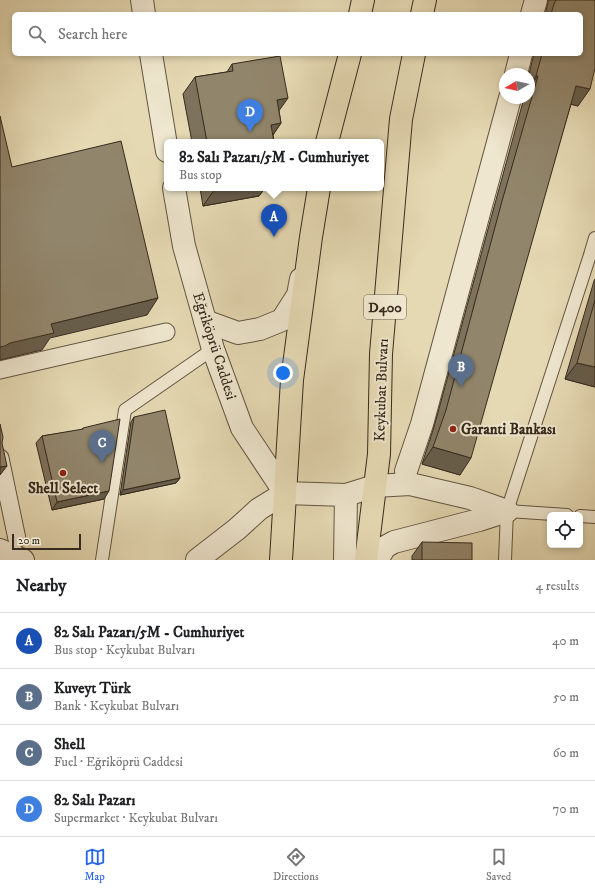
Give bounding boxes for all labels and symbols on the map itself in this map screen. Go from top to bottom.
north arrow [499,68,535,104]
pin: D [237,99,263,132]
pin: A [261,204,287,237]
street label: Eğriköprü Caddesi [188,290,241,402]
road number: D400 [364,295,406,319]
street label: Keykubat Bulvarı [370,338,393,442]
pin: B [448,354,474,387]
your location [273,363,293,383]
place label: Garanti Bankası [461,420,556,439]
marker: Garanti Bankası [448,424,458,434]
pin: C [89,430,115,463]
marker: Shell Select [58,468,68,478]
place label: Shell Select [28,479,98,498]
scale bar [12,532,81,551]

